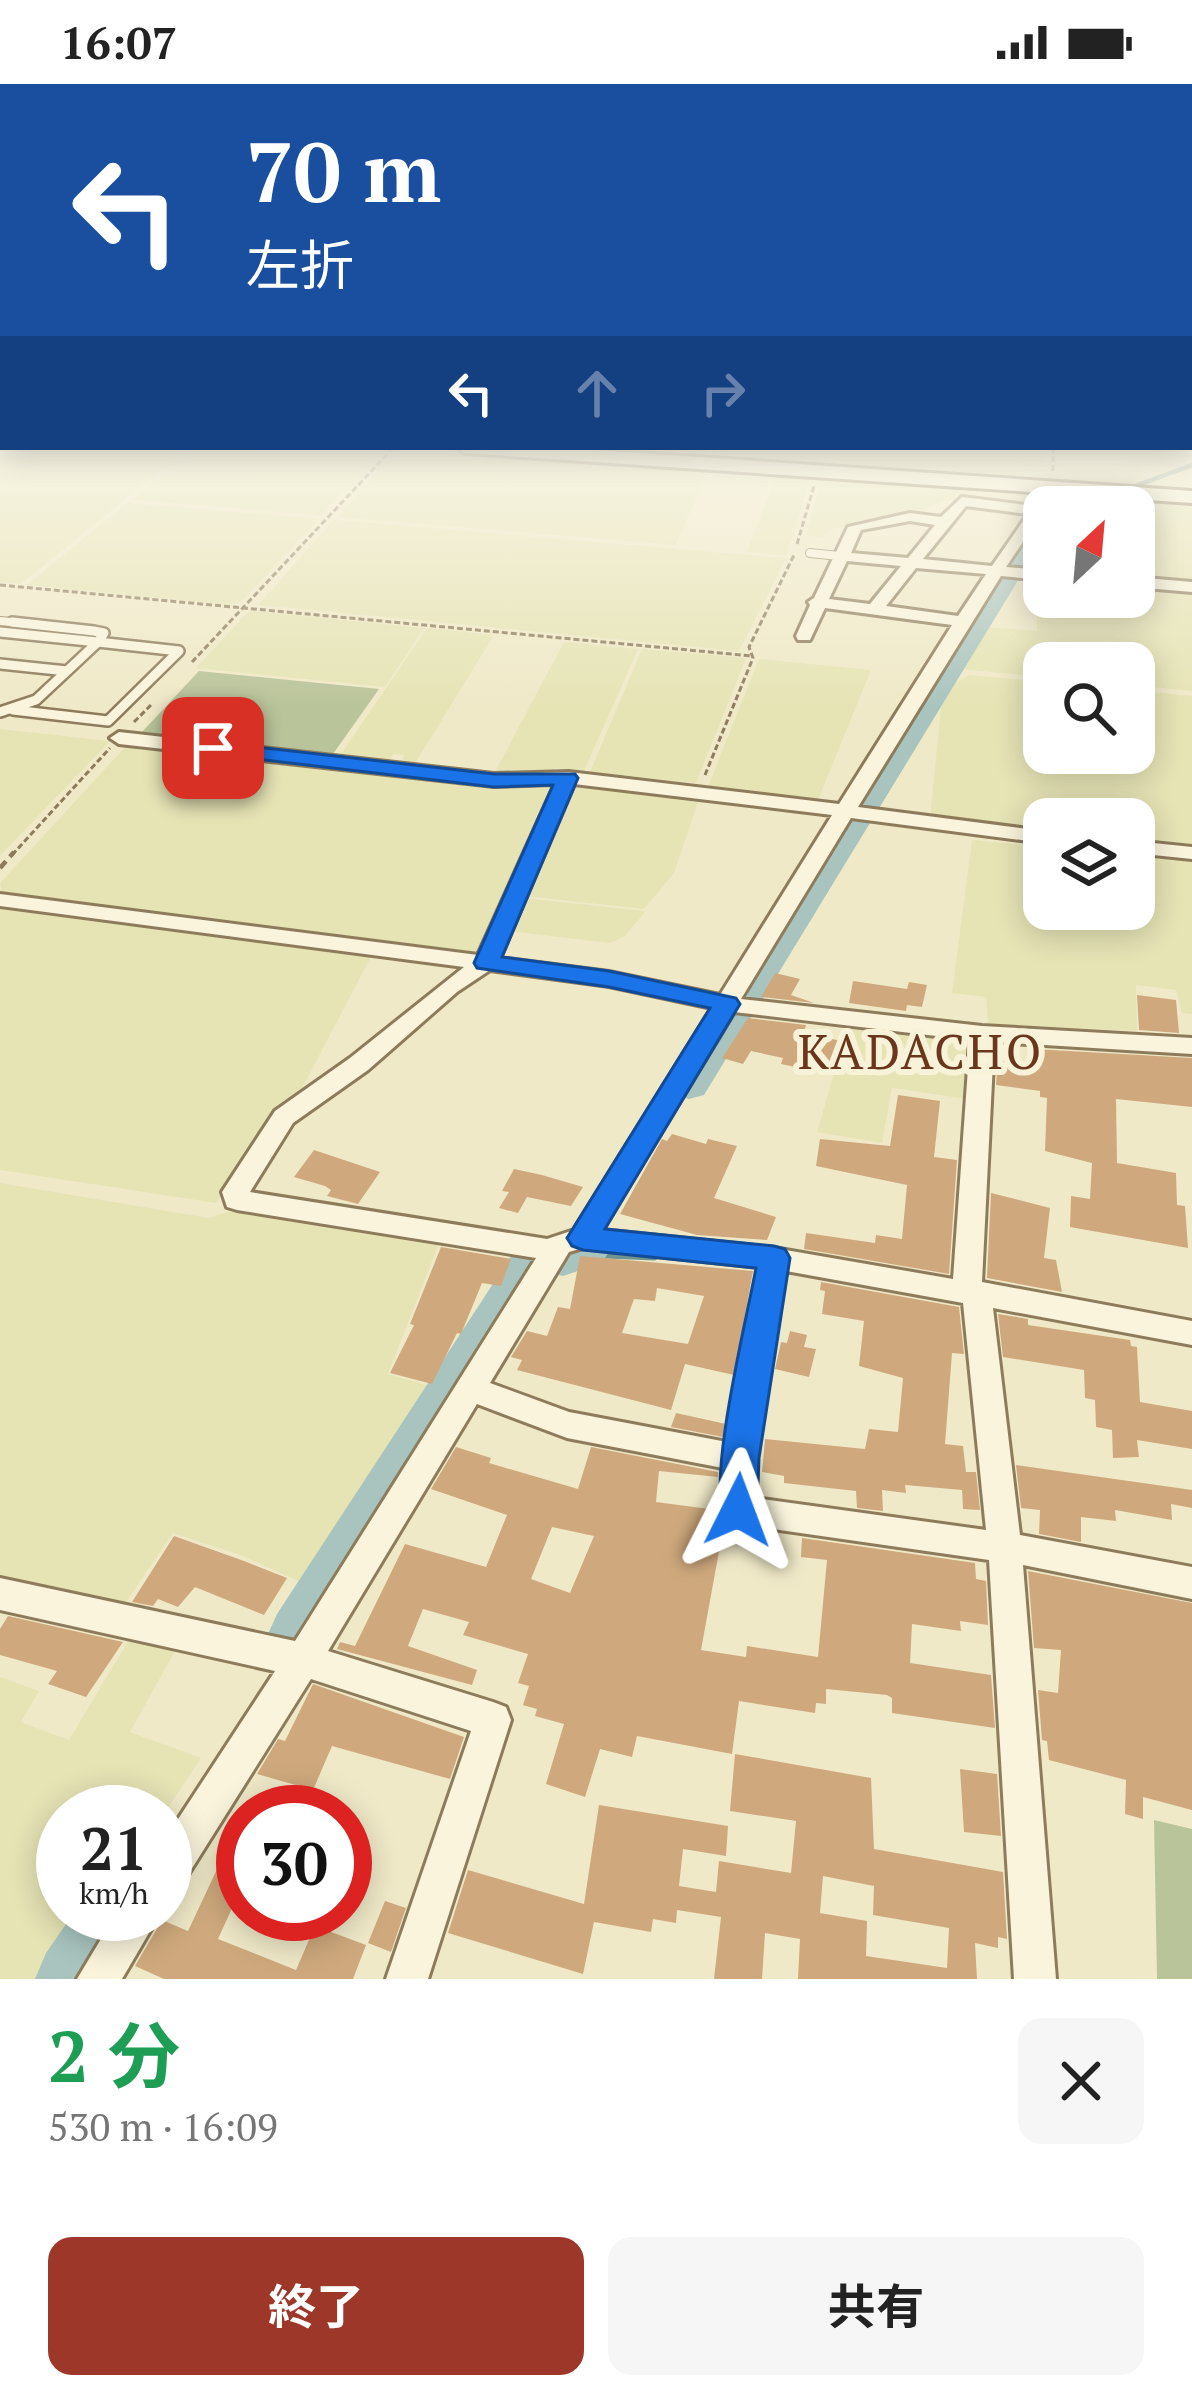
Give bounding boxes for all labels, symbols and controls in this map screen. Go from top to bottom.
text: 16:07 [60,12,177,72]
text: 70 m [246,115,441,226]
icon: left [48,132,204,288]
text: 左折 [246,229,354,300]
icon: left [438,360,504,426]
icon: ahead [564,360,630,426]
icon: right [690,360,756,426]
north arrow [1023,486,1155,618]
map controls [1023,486,1155,930]
button: search [1023,642,1155,774]
pin [162,697,264,799]
icon: arrive [180,715,246,781]
button: layers [1023,798,1155,930]
district label: KADACHO [798,1019,1044,1083]
position arrow [675,1447,801,1573]
speed limit sign: 30 [216,1785,372,1941]
text: 21 [80,1808,148,1887]
text: km/h [79,1873,149,1913]
text: 2 分 [48,2007,180,2103]
button: close [1018,2018,1144,2144]
text: 530 m · 16:09 [48,2100,278,2152]
button: 終了 [48,2237,584,2375]
button: 共有 [608,2237,1144,2375]

